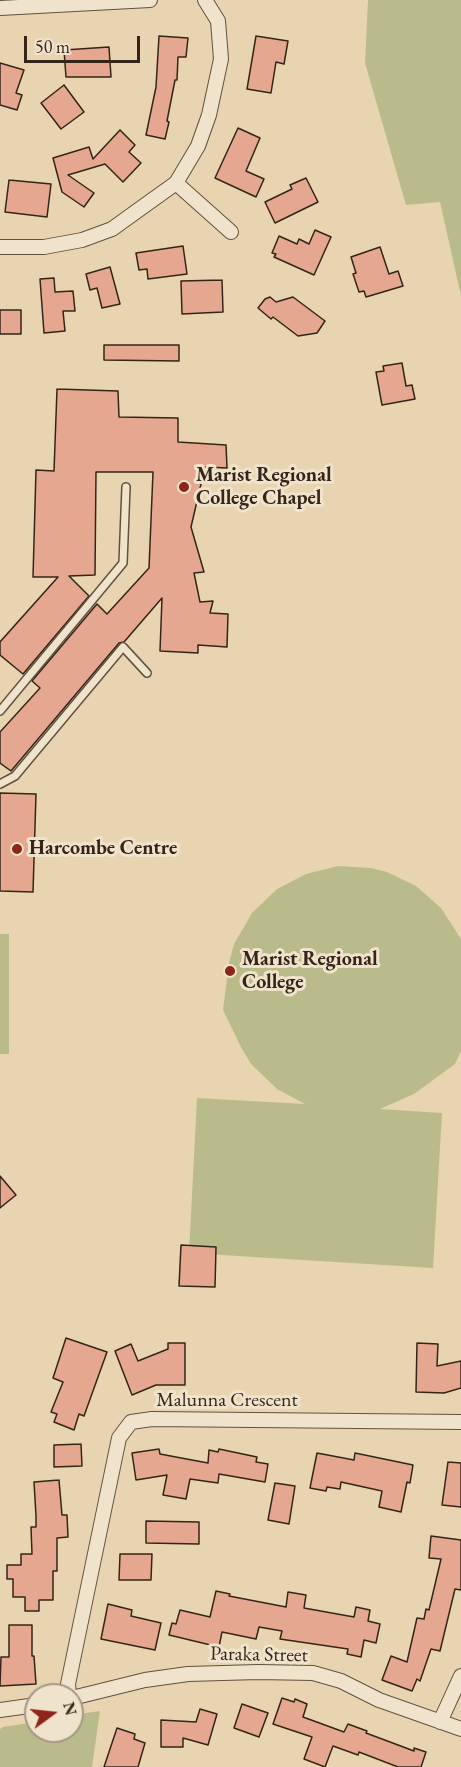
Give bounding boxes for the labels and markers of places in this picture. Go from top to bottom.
place label: Marist Regional College Chapel [196,464,332,511]
marker: Marist Regional College Chapel [177,480,191,494]
place label: Harcombe Centre [29,837,177,861]
marker: Harcombe Centre [10,842,24,856]
place label: Marist Regional College [242,948,378,995]
marker: Marist Regional College [223,964,237,978]

